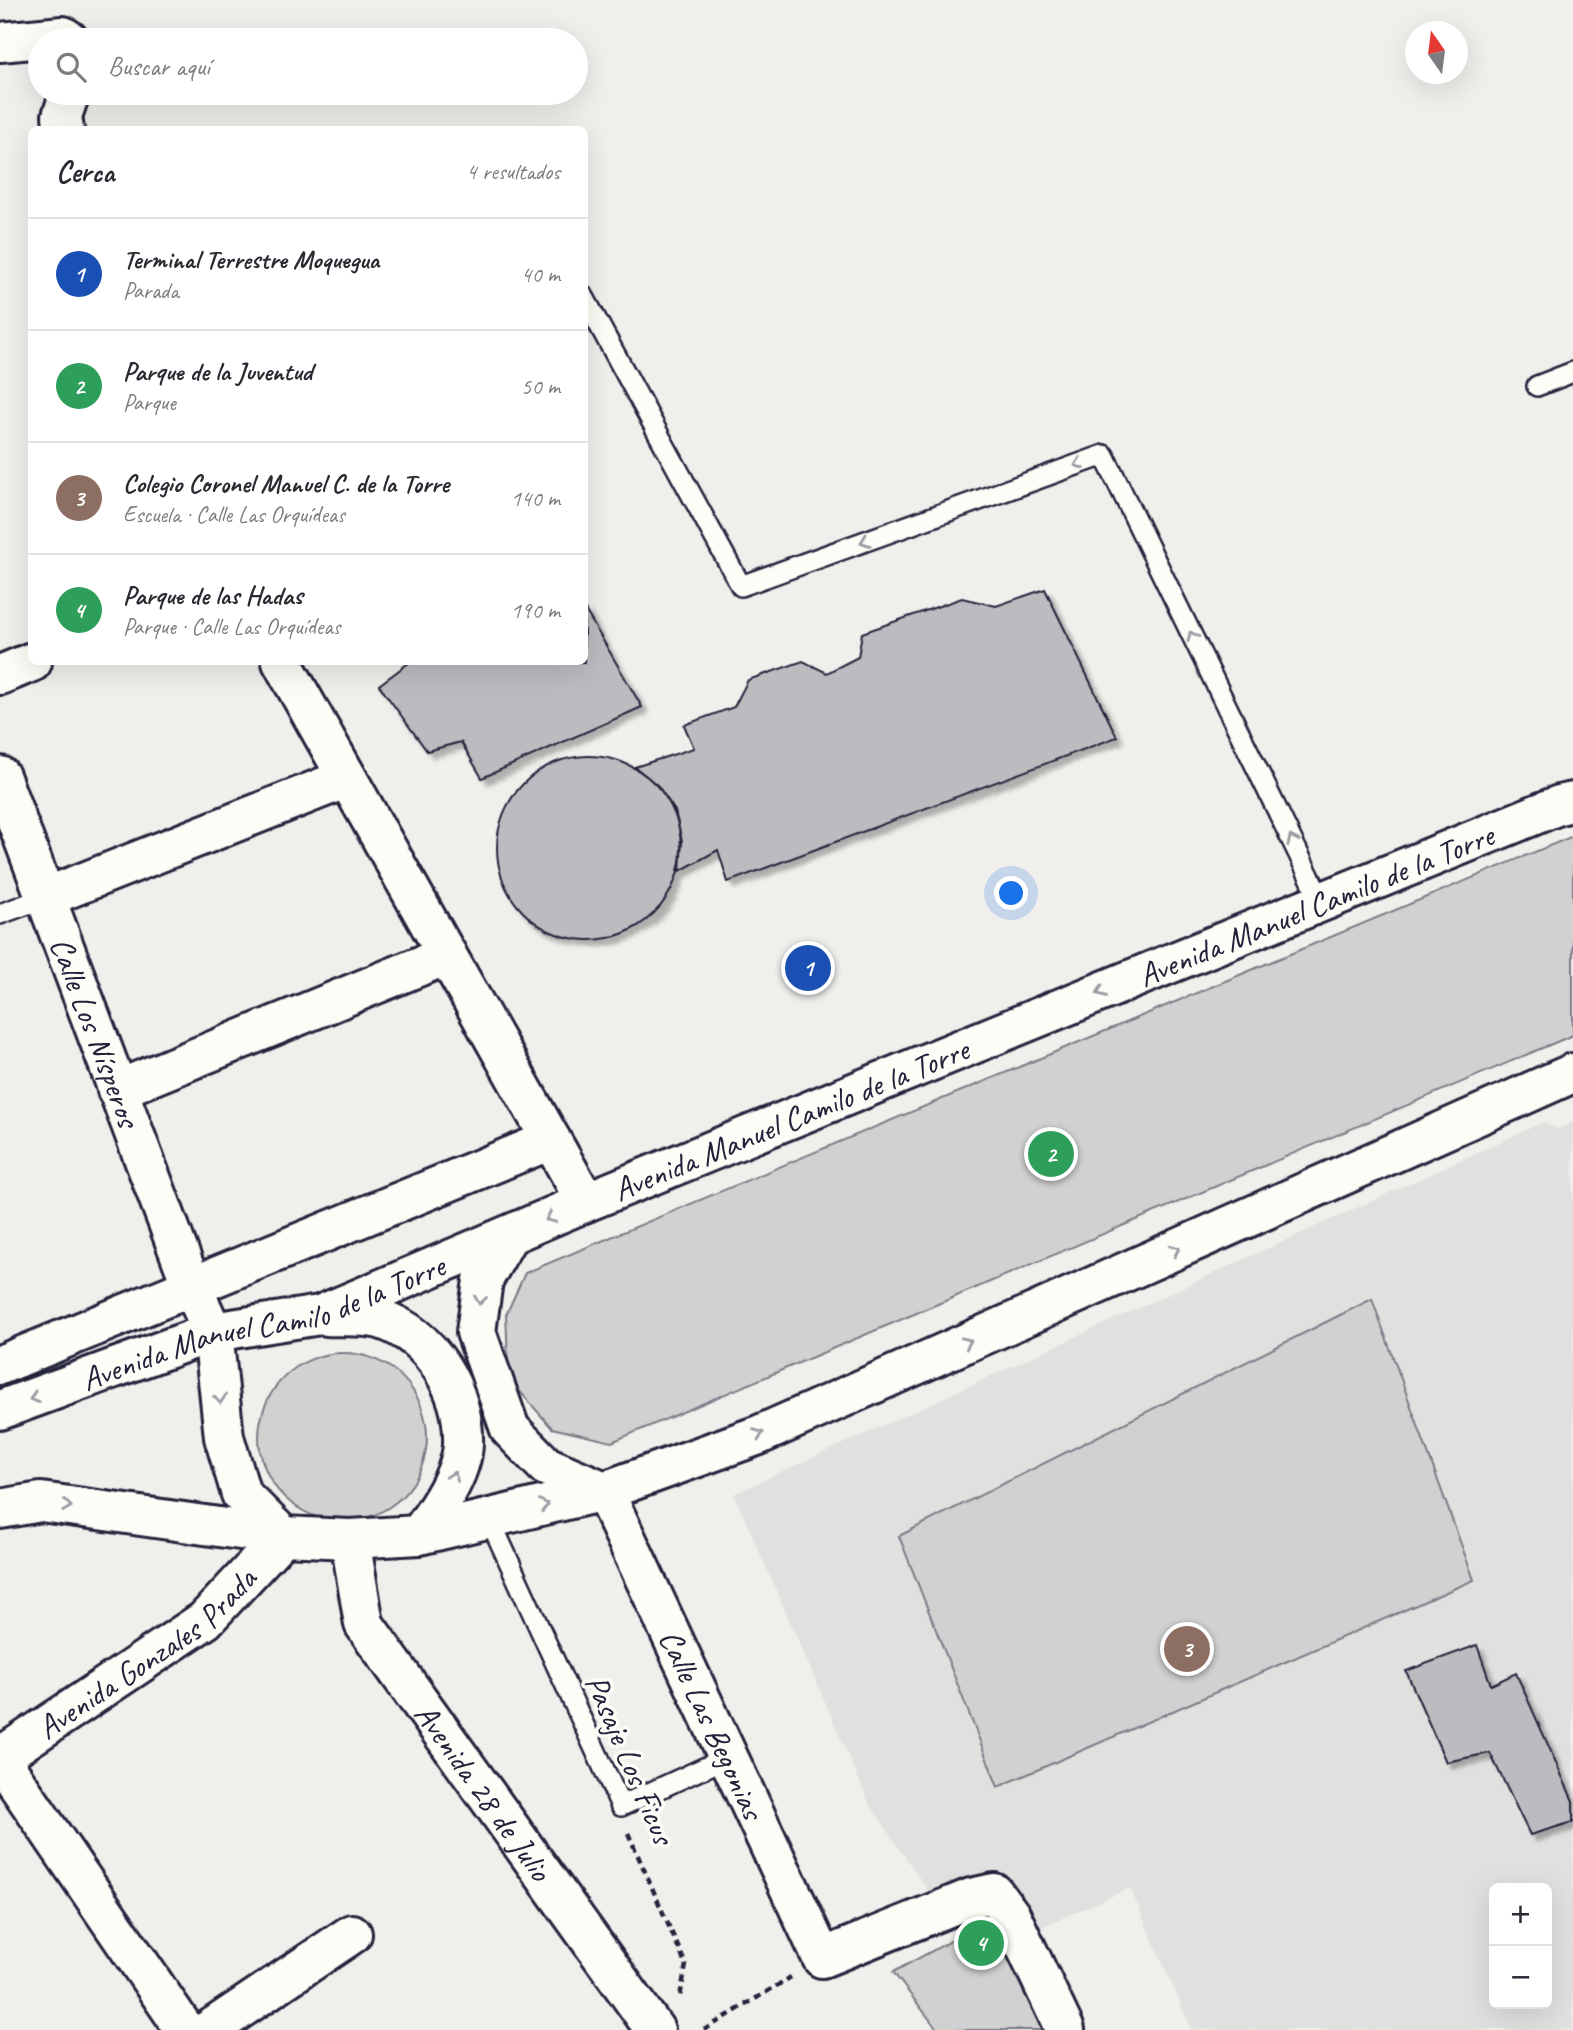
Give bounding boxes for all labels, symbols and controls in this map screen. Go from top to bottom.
north arrow [1405,21,1468,84]
search box [28,28,588,105]
icon: search [52,48,90,86]
text: Buscar aquí [108,50,210,83]
text: Cerca [56,153,114,191]
text: 4 resultados [466,157,560,186]
text: Terminal Terrestre Moquegua [123,243,379,276]
text: 1 [74,260,84,289]
text: 40 m [521,260,560,289]
text: Parada [123,276,179,305]
text: Parque de la Juventud [123,355,312,388]
text: 2 [74,372,84,401]
text: 50 m [521,372,560,401]
text: Parque [123,388,176,417]
one-way arrow [1074,455,1086,469]
text: Colegio Coronel Manuel C. de la Torre [123,467,449,500]
text: 3 [74,484,84,513]
text: 140 m [511,484,560,513]
text: Escuela · Calle Las Orquídeas [123,500,345,529]
one-way arrow [860,532,872,546]
text: Parque de las Hadas [123,579,303,612]
text: 4 [74,596,84,625]
text: 190 m [511,596,560,625]
text: Parque · Calle Las Orquídeas [123,612,340,641]
one-way arrow [1186,631,1200,643]
street label: Avenida Manuel Camilo de la Torre [1132,813,1502,997]
one-way arrow [1286,835,1300,847]
your location [994,876,1028,910]
street label: Calle Los Nísperos [40,931,151,1135]
pin: 1 [785,942,831,994]
one-way arrow [1095,983,1107,997]
street label: Avenida Manuel Camilo de la Torre [607,1027,977,1211]
pin: 2 [1028,1128,1074,1180]
one-way arrow [545,1210,558,1224]
street label: Avenida Manuel Camilo de la Torre [76,1244,453,1400]
one-way arrow [1168,1244,1180,1258]
one-way arrow [473,1294,488,1305]
one-way arrow [960,1336,973,1350]
one-way arrow [28,1389,40,1403]
one-way arrow [212,1394,227,1405]
one-way arrow [753,1429,765,1443]
one-way arrow [445,1471,459,1483]
one-way arrow [62,1498,73,1513]
one-way arrow [538,1499,550,1513]
street label: Avenida Gonzales Prada [29,1557,267,1748]
street label: Calle Las Begonias [650,1623,775,1828]
pin: 3 [1164,1623,1210,1675]
street label: Pasaje Los Ficus [576,1668,686,1853]
street label: Avenida 28 de Julio [405,1695,562,1891]
map controls [1489,1883,1552,2009]
button: + [1489,1883,1552,1946]
pin: 4 [958,1917,1004,1969]
button: − [1489,1946,1552,2009]

